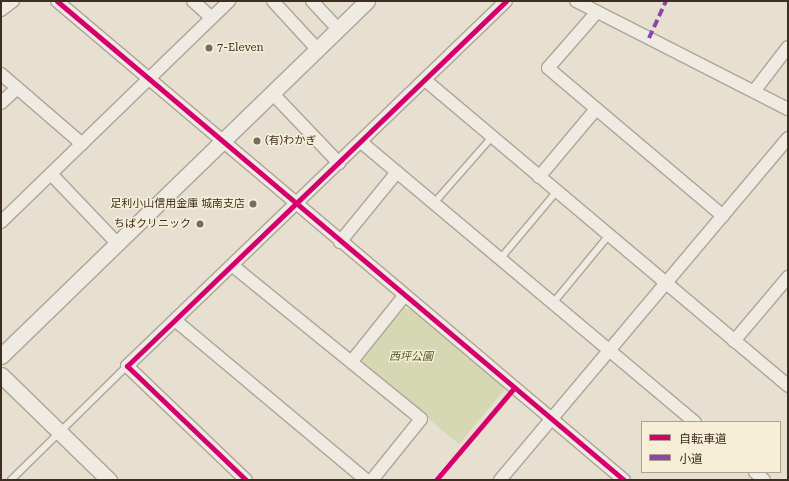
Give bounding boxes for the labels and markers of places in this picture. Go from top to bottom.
place label: 7-Eleven [217,41,264,55]
marker: 7-Eleven [204,43,214,53]
place label: (有)わかぎ [265,134,316,148]
marker: (有)わかぎ [252,136,262,146]
place label: 足利小山信用金庫 城南支店 [110,197,245,211]
marker: 足利小山信用金庫 城南支店 [248,199,258,209]
place label: ちばクリニック [114,217,191,231]
marker: ちばクリニック [194,218,206,230]

